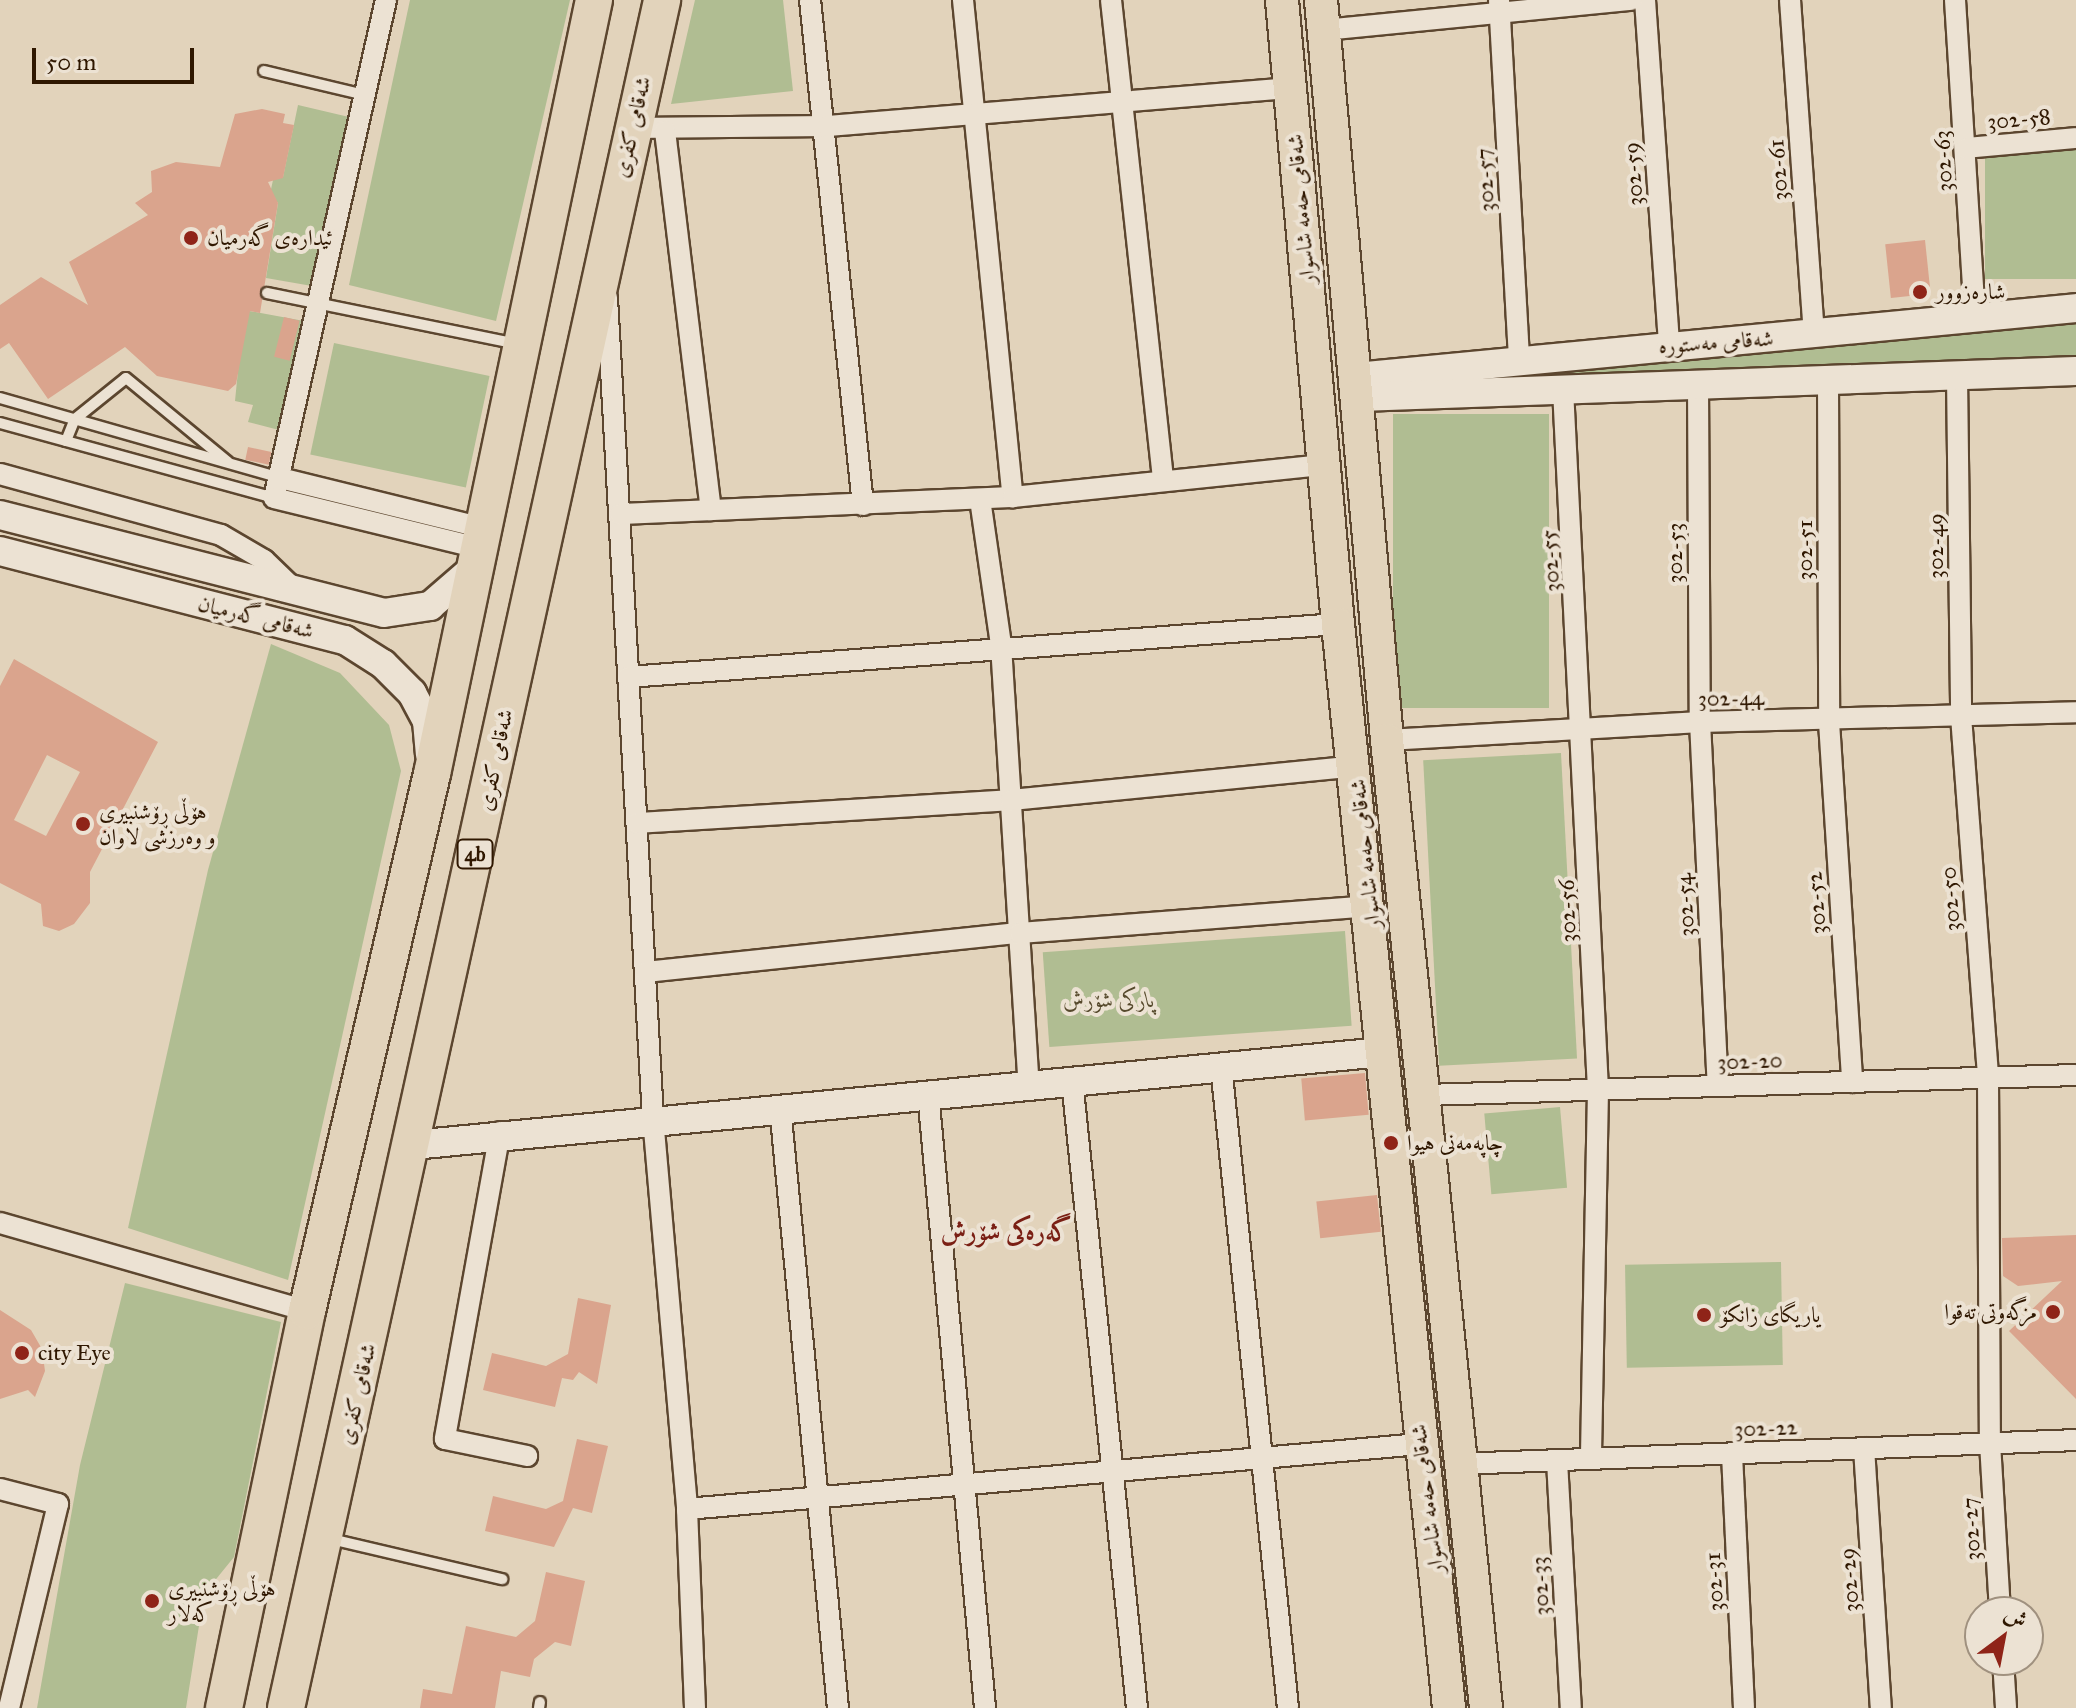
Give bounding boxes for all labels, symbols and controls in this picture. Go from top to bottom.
scale bar [36,32,198,82]
text: 50 m [46,47,96,77]
street label: شەقامی کفری [608,74,656,180]
street label: 302-58 [1986,103,2052,135]
street label: 302-63 [1928,130,1958,192]
street label: شەقامی حەمە شاسوار [1281,133,1321,285]
street label: 302-61 [1763,138,1793,202]
street label: 302-59 [1618,141,1648,207]
street label: 302-57 [1470,148,1500,212]
place label: ئیدارەی گەرمیان [207,225,333,251]
marker: ئیدارەی گەرمیان [182,229,200,247]
place label: شارەزوور [1936,279,2006,305]
marker: شارەزوور [1911,283,1929,301]
street label: شەقامی مەستورە [1658,325,1774,359]
street label: 302-49 [1923,513,1949,579]
street label: 302-51 [1792,520,1818,580]
street label: 302-53 [1662,523,1688,583]
street label: 302-55 [1535,529,1565,593]
street label: شەقامی گەرمیان [195,590,317,644]
street label: 302-44 [1698,684,1764,712]
street label: شەقامی کفری [471,707,519,813]
street label: شەقامی حەمە شاسوار [1344,778,1386,930]
place label: هۆڵی ڕۆشنبیری و وەرزشی لاوان [99,798,216,850]
marker: هۆڵی ڕۆشنبیری و وەرزشی لاوان [74,815,92,833]
road number: 4b [455,838,495,870]
street label: 302-50 [1935,866,1965,932]
street label: 302-52 [1801,871,1831,935]
street label: 302-54 [1670,873,1700,937]
street label: 302-56 [1553,879,1581,943]
park label: پارکی شۆرش [1063,987,1155,1013]
street label: 302-20 [1717,1047,1783,1075]
place label: چاپەمەنی هیوا [1407,1130,1503,1156]
marker: چاپەمەنی هیوا [1382,1134,1400,1152]
district label: گەرەکی شۆرش [941,1216,1071,1248]
place label: مزگه‌وتی ته‌قوا [1944,1299,2037,1325]
place label: یاریگای زانکۆ [1720,1302,1820,1328]
marker: مزگه‌وتی ته‌قوا [2044,1303,2062,1321]
marker: یاریگای زانکۆ [1695,1306,1713,1324]
place label: city Eye [38,1340,111,1366]
street label: شەقامی کفری [333,1341,381,1447]
marker: city Eye [13,1344,31,1362]
street label: 302-22 [1734,1414,1798,1442]
street label: شەقامی حەمە شاسوار [1405,1423,1449,1575]
street label: 302-27 [1956,1497,1986,1561]
street label: 302-29 [1834,1547,1864,1613]
street label: 302-31 [1699,1552,1729,1612]
street label: 302-33 [1525,1556,1555,1616]
place label: هۆڵی ڕۆشنبیری کەلار [168,1575,276,1626]
marker: هۆڵی ڕۆشنبیری کەلار [143,1592,161,1610]
north arrow [1964,1596,2044,1676]
text: ش [2000,1600,2032,1634]

